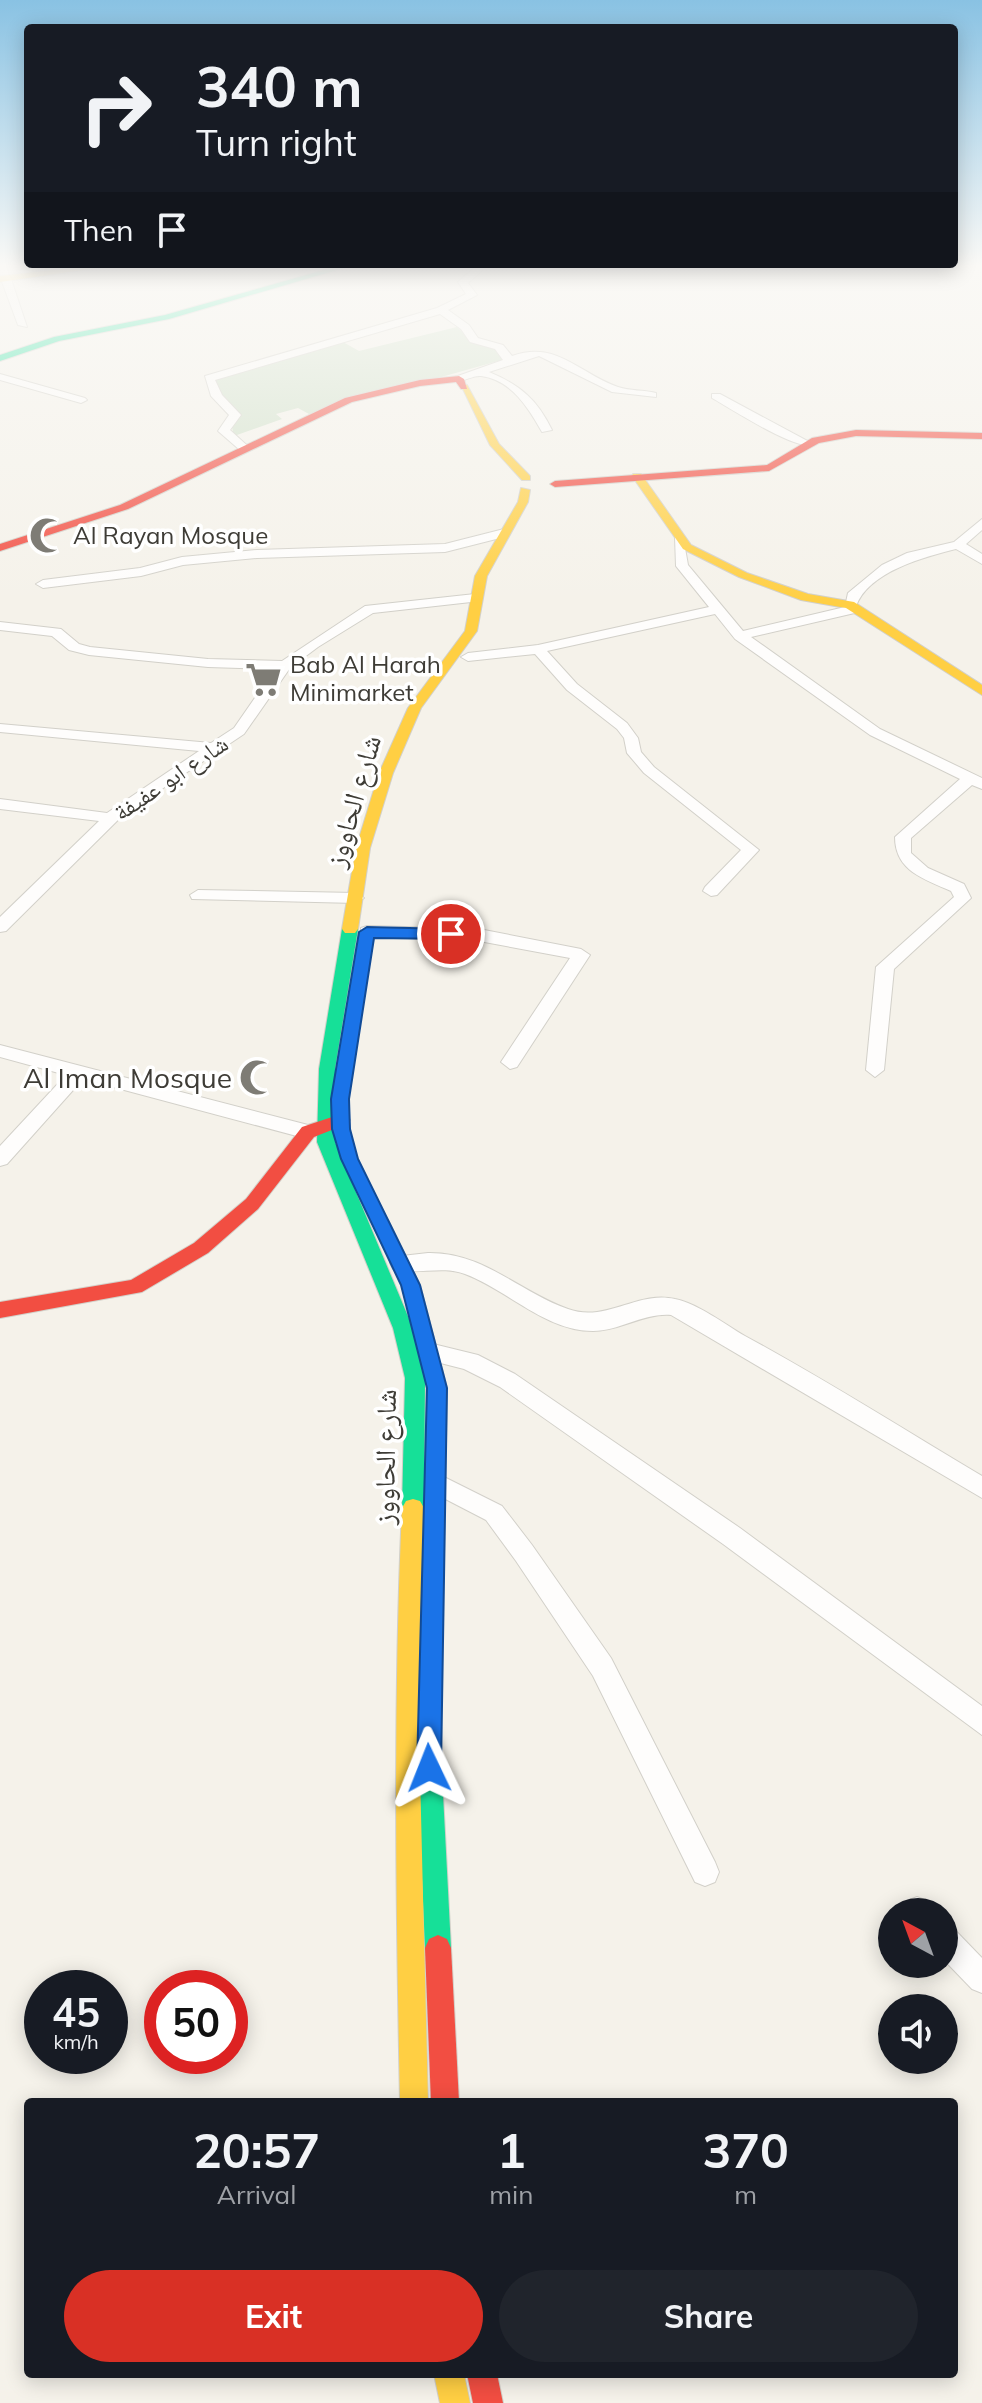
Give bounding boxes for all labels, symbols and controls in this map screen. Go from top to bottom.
text: 340 m [196,51,363,121]
icon: right [64,56,168,160]
text: Turn right [196,120,357,165]
icon: arrive [150,208,194,252]
text: Then [64,211,134,249]
mosque icon: Al Rayan Mosque [28,517,66,555]
place label: Al Rayan Mosque [73,520,268,550]
place label: Bab Al Harah Minimarket [290,649,441,707]
supermarket icon: Bab Al Harah Minimarket [245,660,283,698]
street label: شارع ابو عفيفة [107,728,234,827]
street label: شارع الحاووز [317,731,389,872]
pin [417,900,485,968]
icon: arrive [429,912,473,956]
mosque icon: Al Iman Mosque [239,1059,277,1097]
place label: Al Iman Mosque [23,1060,232,1095]
street label: شارع الحاووز [366,1389,404,1526]
position arrow [387,1726,471,1810]
north arrow [878,1898,958,1978]
map controls [878,1898,958,2074]
speed limit sign: 50 [144,1970,248,2074]
text: 45 [52,1987,100,2037]
button: sound [878,1994,958,2074]
text: km/h [53,2029,99,2054]
text: 20:57 [193,2120,320,2180]
text: 1 [497,2120,526,2180]
text: 370 [703,2120,789,2180]
text: Arrival [217,2178,296,2211]
text: min [489,2178,533,2211]
text: m [734,2178,757,2211]
button: Exit [64,2270,483,2362]
button: Share [499,2270,918,2362]

